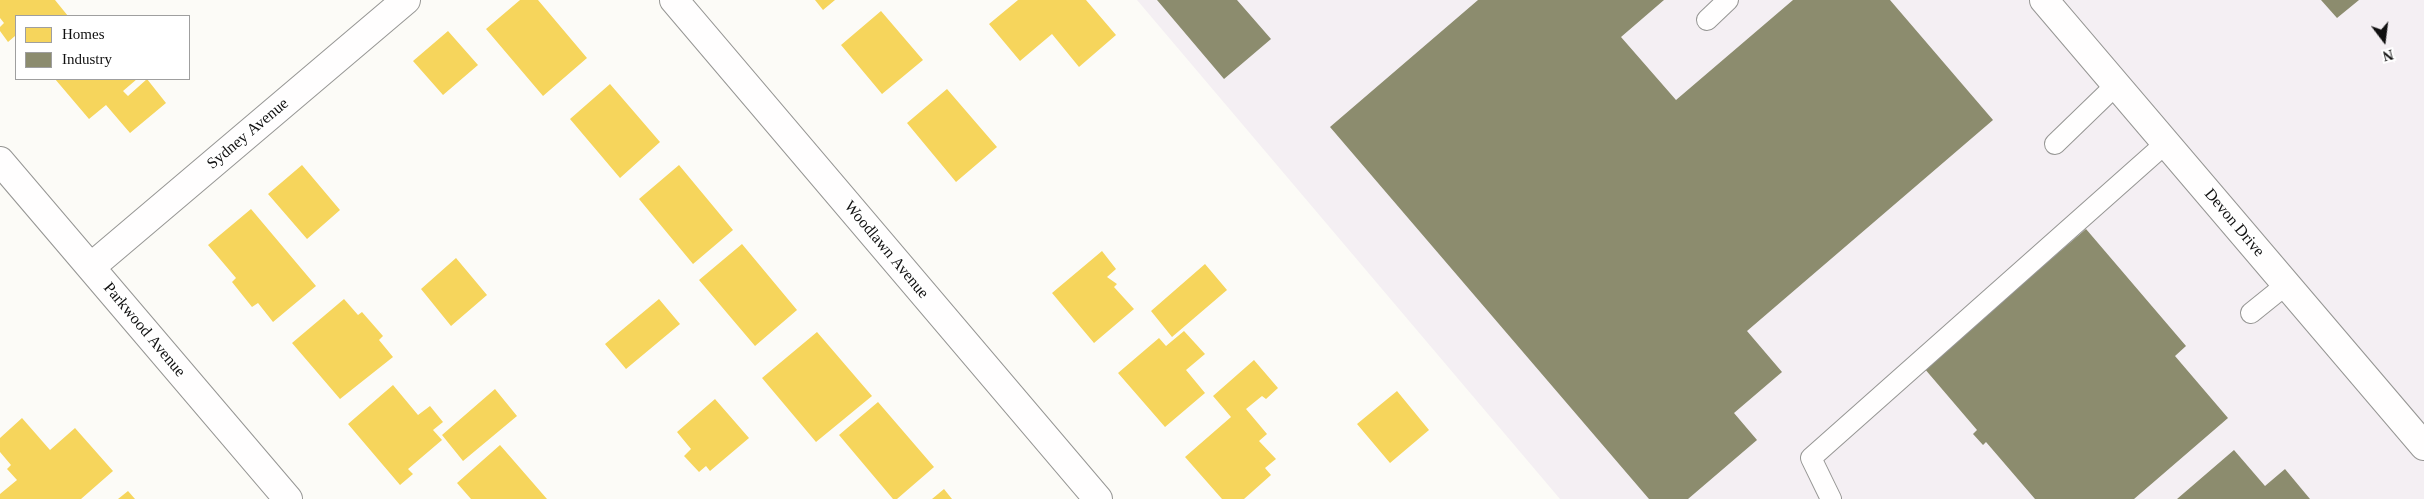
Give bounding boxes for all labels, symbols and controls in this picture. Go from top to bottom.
legend [15,15,190,80]
north arrow [2359,15,2409,65]
text: Homes [62,26,105,42]
text: N [2381,46,2395,64]
text: Industry [62,51,112,67]
street label: Sydney Avenue [203,94,293,174]
street label: Devon Drive [2200,185,2268,261]
street label: Woodlawn Avenue [840,197,932,303]
street label: Parkwood Avenue [99,279,189,381]

